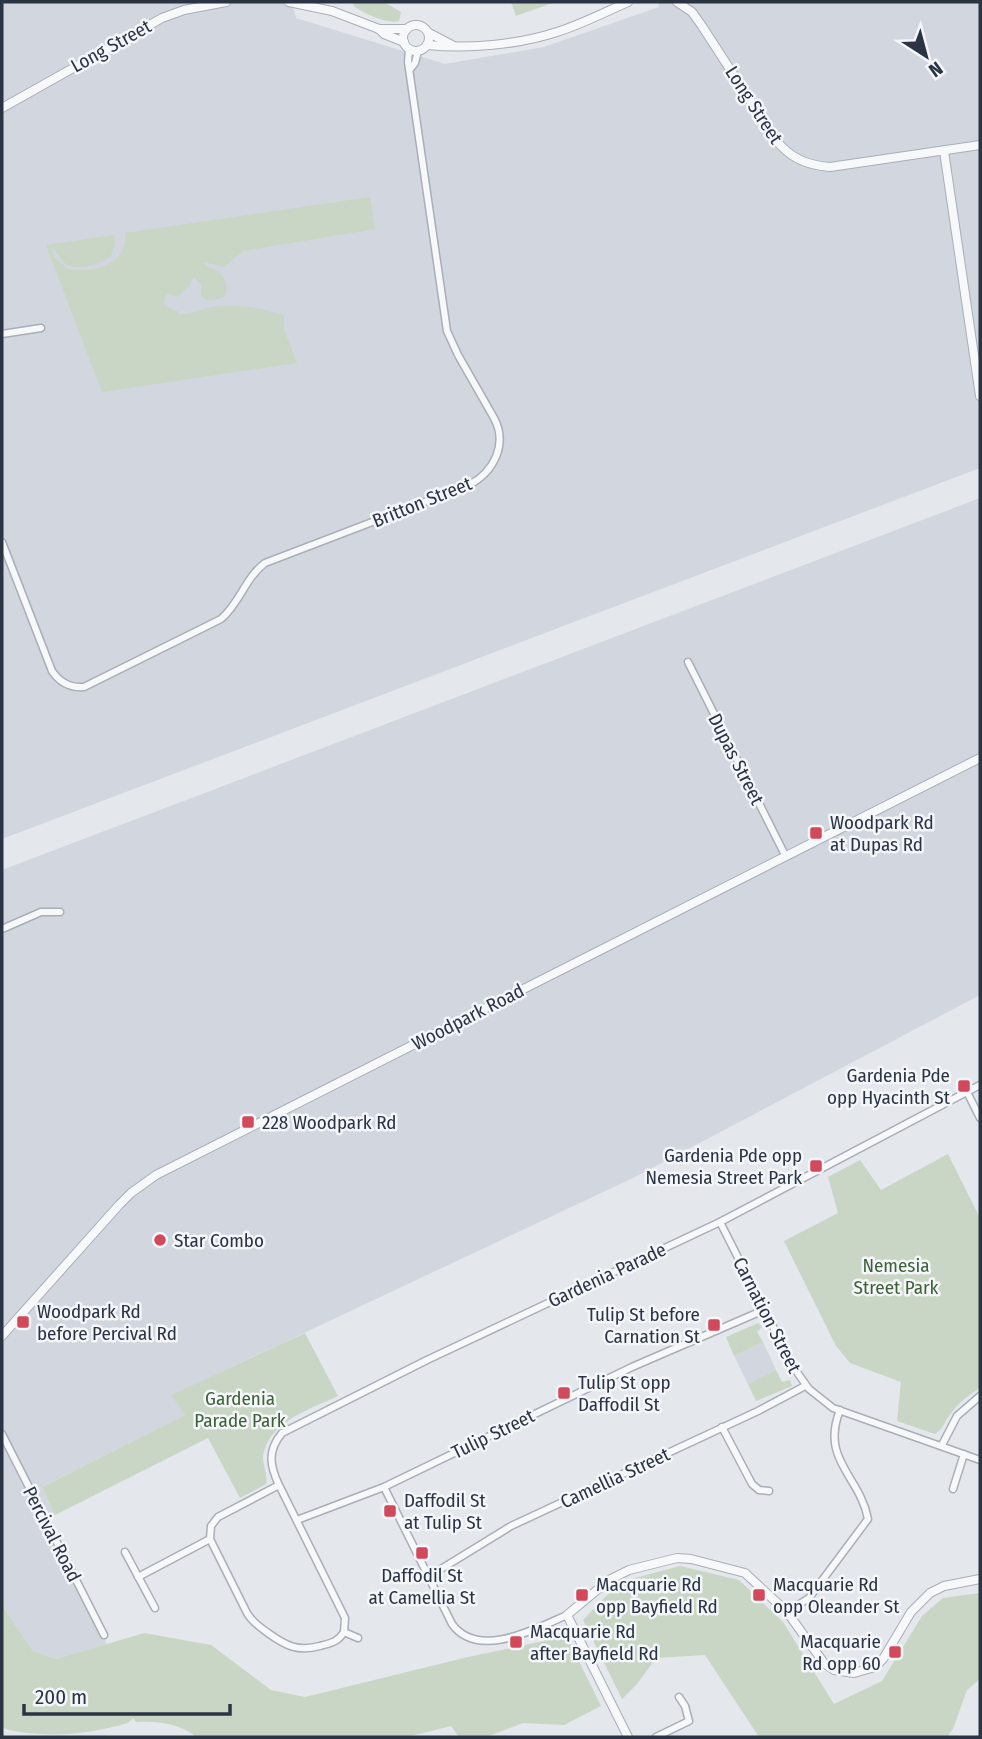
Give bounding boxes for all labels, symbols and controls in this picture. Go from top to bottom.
street label: Long Street [67,14,156,77]
north arrow [891,21,961,91]
text: N [924,57,947,82]
street label: Long Street [720,62,788,149]
street label: Britton Street [369,471,476,532]
street label: Dupas Street [703,710,769,809]
place label: Woodpark Rd at Dupas Rd [830,811,934,856]
marker: Woodpark Rd at Dupas Rd [808,825,824,841]
street label: Woodpark Road [408,979,528,1055]
place label: Gardenia Pde opp Hyacinth St [827,1064,951,1109]
marker: Gardenia Pde opp Hyacinth St [956,1078,972,1094]
place label: 228 Woodpark Rd [262,1111,396,1134]
marker: 228 Woodpark Rd [240,1114,256,1130]
place label: Gardenia Pde opp Nemesia Street Park [645,1144,802,1189]
marker: Gardenia Pde opp Nemesia Street Park [808,1158,824,1174]
place label: Star Combo [174,1229,264,1252]
marker: Star Combo [152,1232,168,1248]
street label: Gardenia Parade [544,1238,670,1312]
street label: Carnation Street [728,1253,806,1377]
park label: Nemesia Street Park [854,1254,939,1299]
place label: Woodpark Rd before Percival Rd [37,1300,177,1345]
place label: Tulip St before Carnation St [587,1303,701,1348]
marker: Woodpark Rd before Percival Rd [15,1314,31,1330]
marker: Tulip St before Carnation St [706,1317,722,1333]
place label: Tulip St opp Daffodil St [578,1371,671,1416]
marker: Tulip St opp Daffodil St [556,1385,572,1401]
park label: Gardenia Parade Park [194,1387,286,1432]
street label: Tulip Street [448,1404,539,1464]
street label: Camellia Street [557,1442,674,1513]
street label: Percival Road [18,1482,86,1586]
place label: Daffodil St at Tulip St [404,1489,486,1534]
marker: Daffodil St at Tulip St [382,1503,398,1519]
marker: Daffodil St at Camellia St [414,1545,430,1561]
place label: Daffodil St at Camellia St [369,1564,476,1609]
place label: Macquarie Rd opp Bayfield Rd [596,1573,718,1618]
place label: Macquarie Rd opp Oleander St [773,1573,900,1618]
marker: Macquarie Rd opp Bayfield Rd [574,1587,590,1603]
marker: Macquarie Rd opp Oleander St [751,1587,767,1603]
place label: Macquarie Rd after Bayfield Rd [530,1620,659,1665]
place label: Macquarie Rd opp 60 [800,1630,881,1675]
marker: Macquarie Rd after Bayfield Rd [508,1634,524,1650]
marker: Macquarie Rd opp 60 [887,1644,903,1660]
scale bar [24,1672,231,1716]
text: 200 m [35,1684,87,1710]

